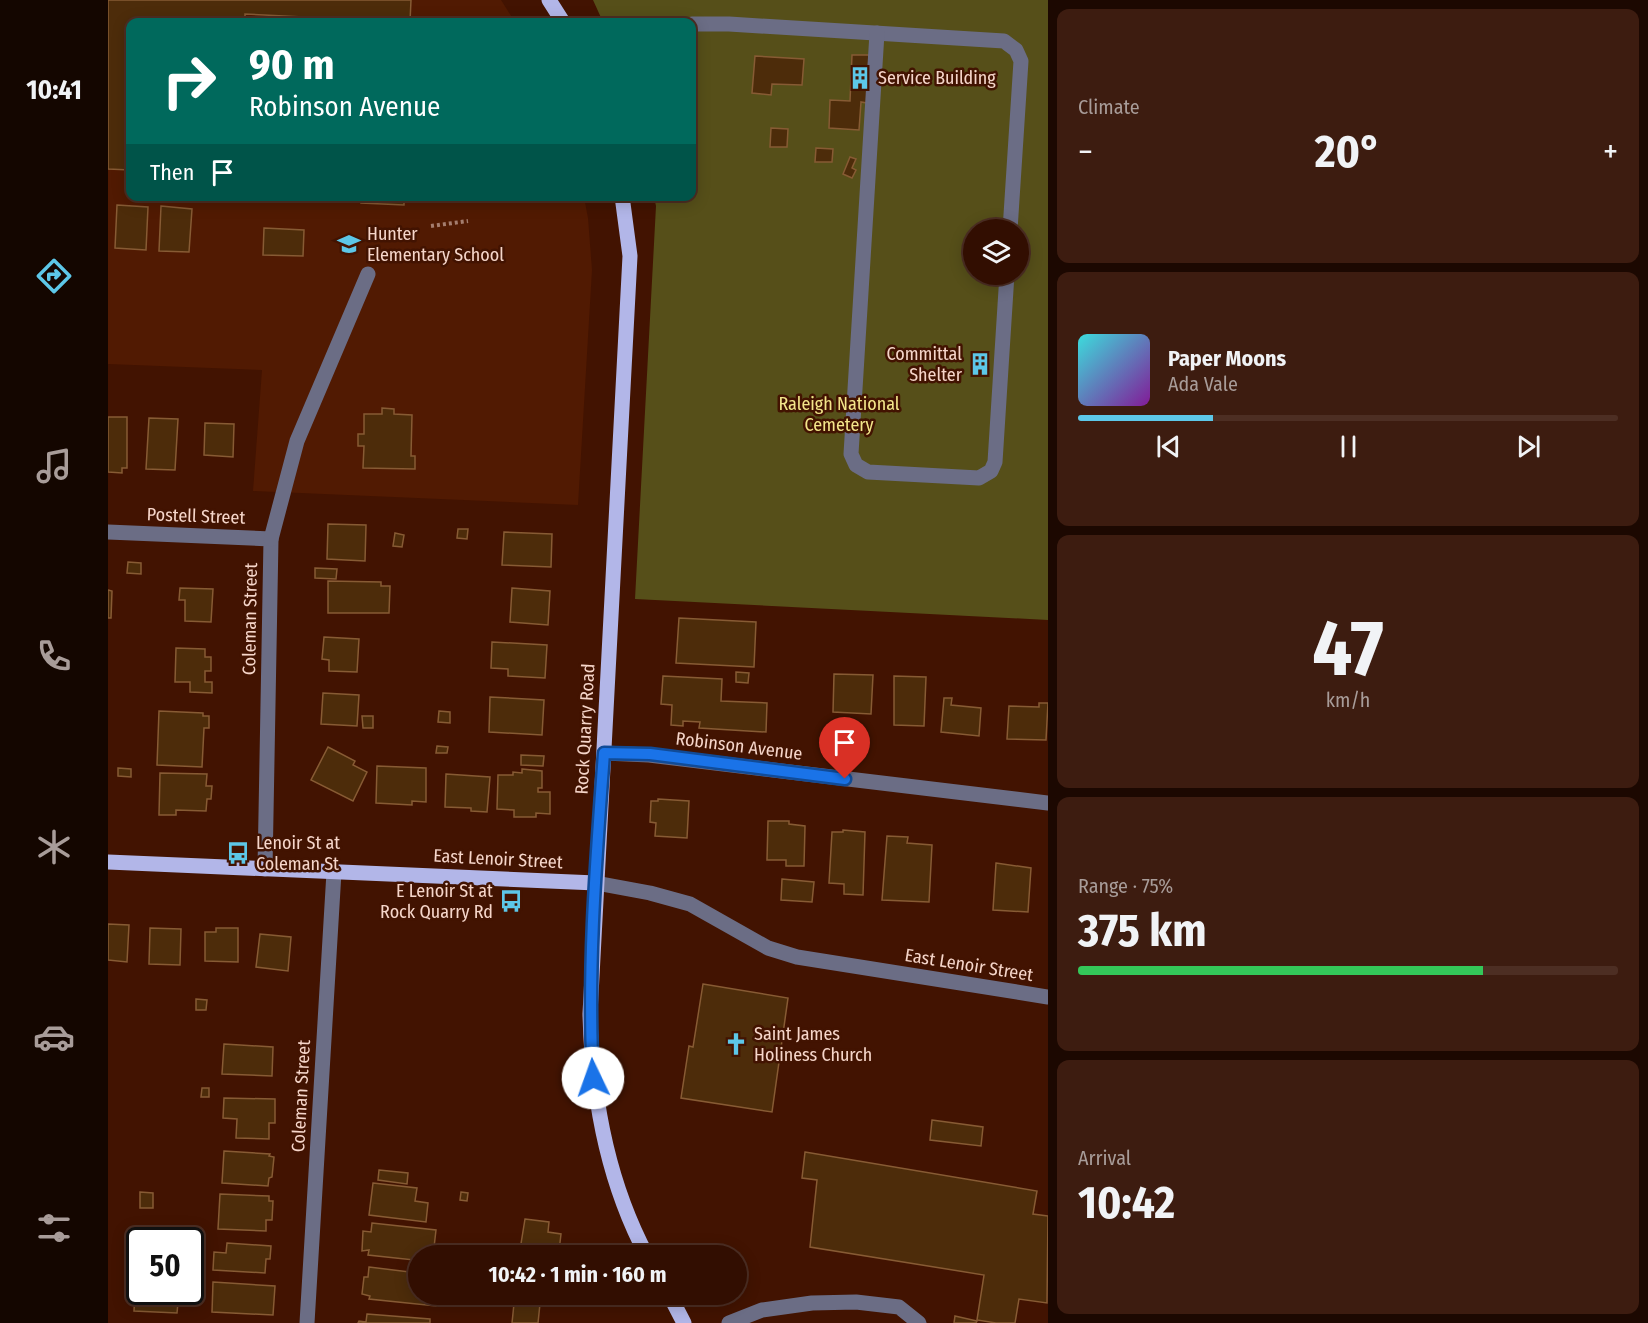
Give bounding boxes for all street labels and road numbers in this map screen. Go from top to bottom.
street label: Postell Street [146,503,246,529]
street label: Coleman Street [238,562,262,675]
street label: Rock Quarry Road [571,663,599,795]
street label: Robinson Avenue [674,727,804,765]
street label: East Lenoir Street [433,845,563,873]
street label: East Lenoir Street [903,944,1035,986]
street label: Coleman Street [287,1039,315,1153]

